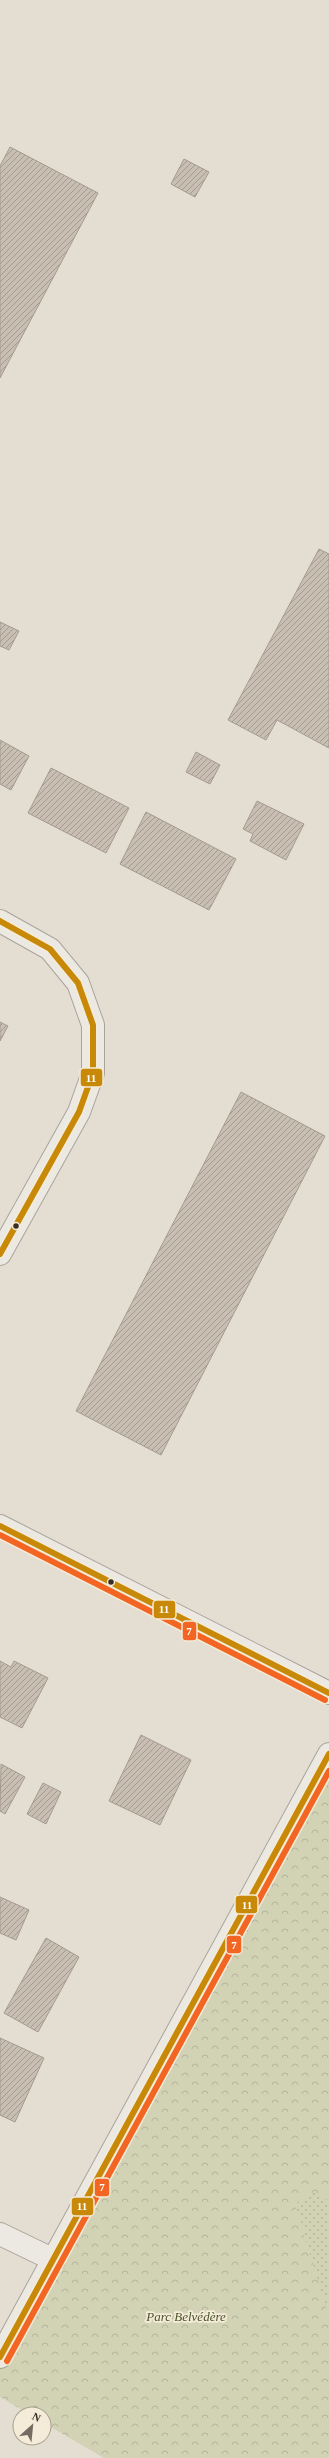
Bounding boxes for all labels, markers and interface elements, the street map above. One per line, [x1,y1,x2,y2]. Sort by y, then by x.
line badge: 11 [80,1068,103,1087]
text: 11 [86,1072,96,1084]
unlabelled marker [11,1221,21,1231]
unlabelled marker [106,1577,116,1587]
line badge: 11 [153,1600,176,1619]
text: 11 [159,1603,169,1615]
line badge: 7 [182,1621,197,1641]
text: 7 [186,1625,192,1637]
line badge: 11 [235,1895,258,1914]
text: 11 [242,1899,252,1911]
line badge: 7 [226,1935,242,1954]
text: 7 [231,1939,237,1951]
line badge: 7 [94,2178,110,2197]
text: 7 [99,2181,105,2193]
line badge: 11 [71,2197,94,2216]
text: 11 [77,2200,87,2212]
park label: Parc Belvédère [145,2309,226,2324]
north arrow [12,2406,52,2446]
text: N [30,2410,43,2424]

